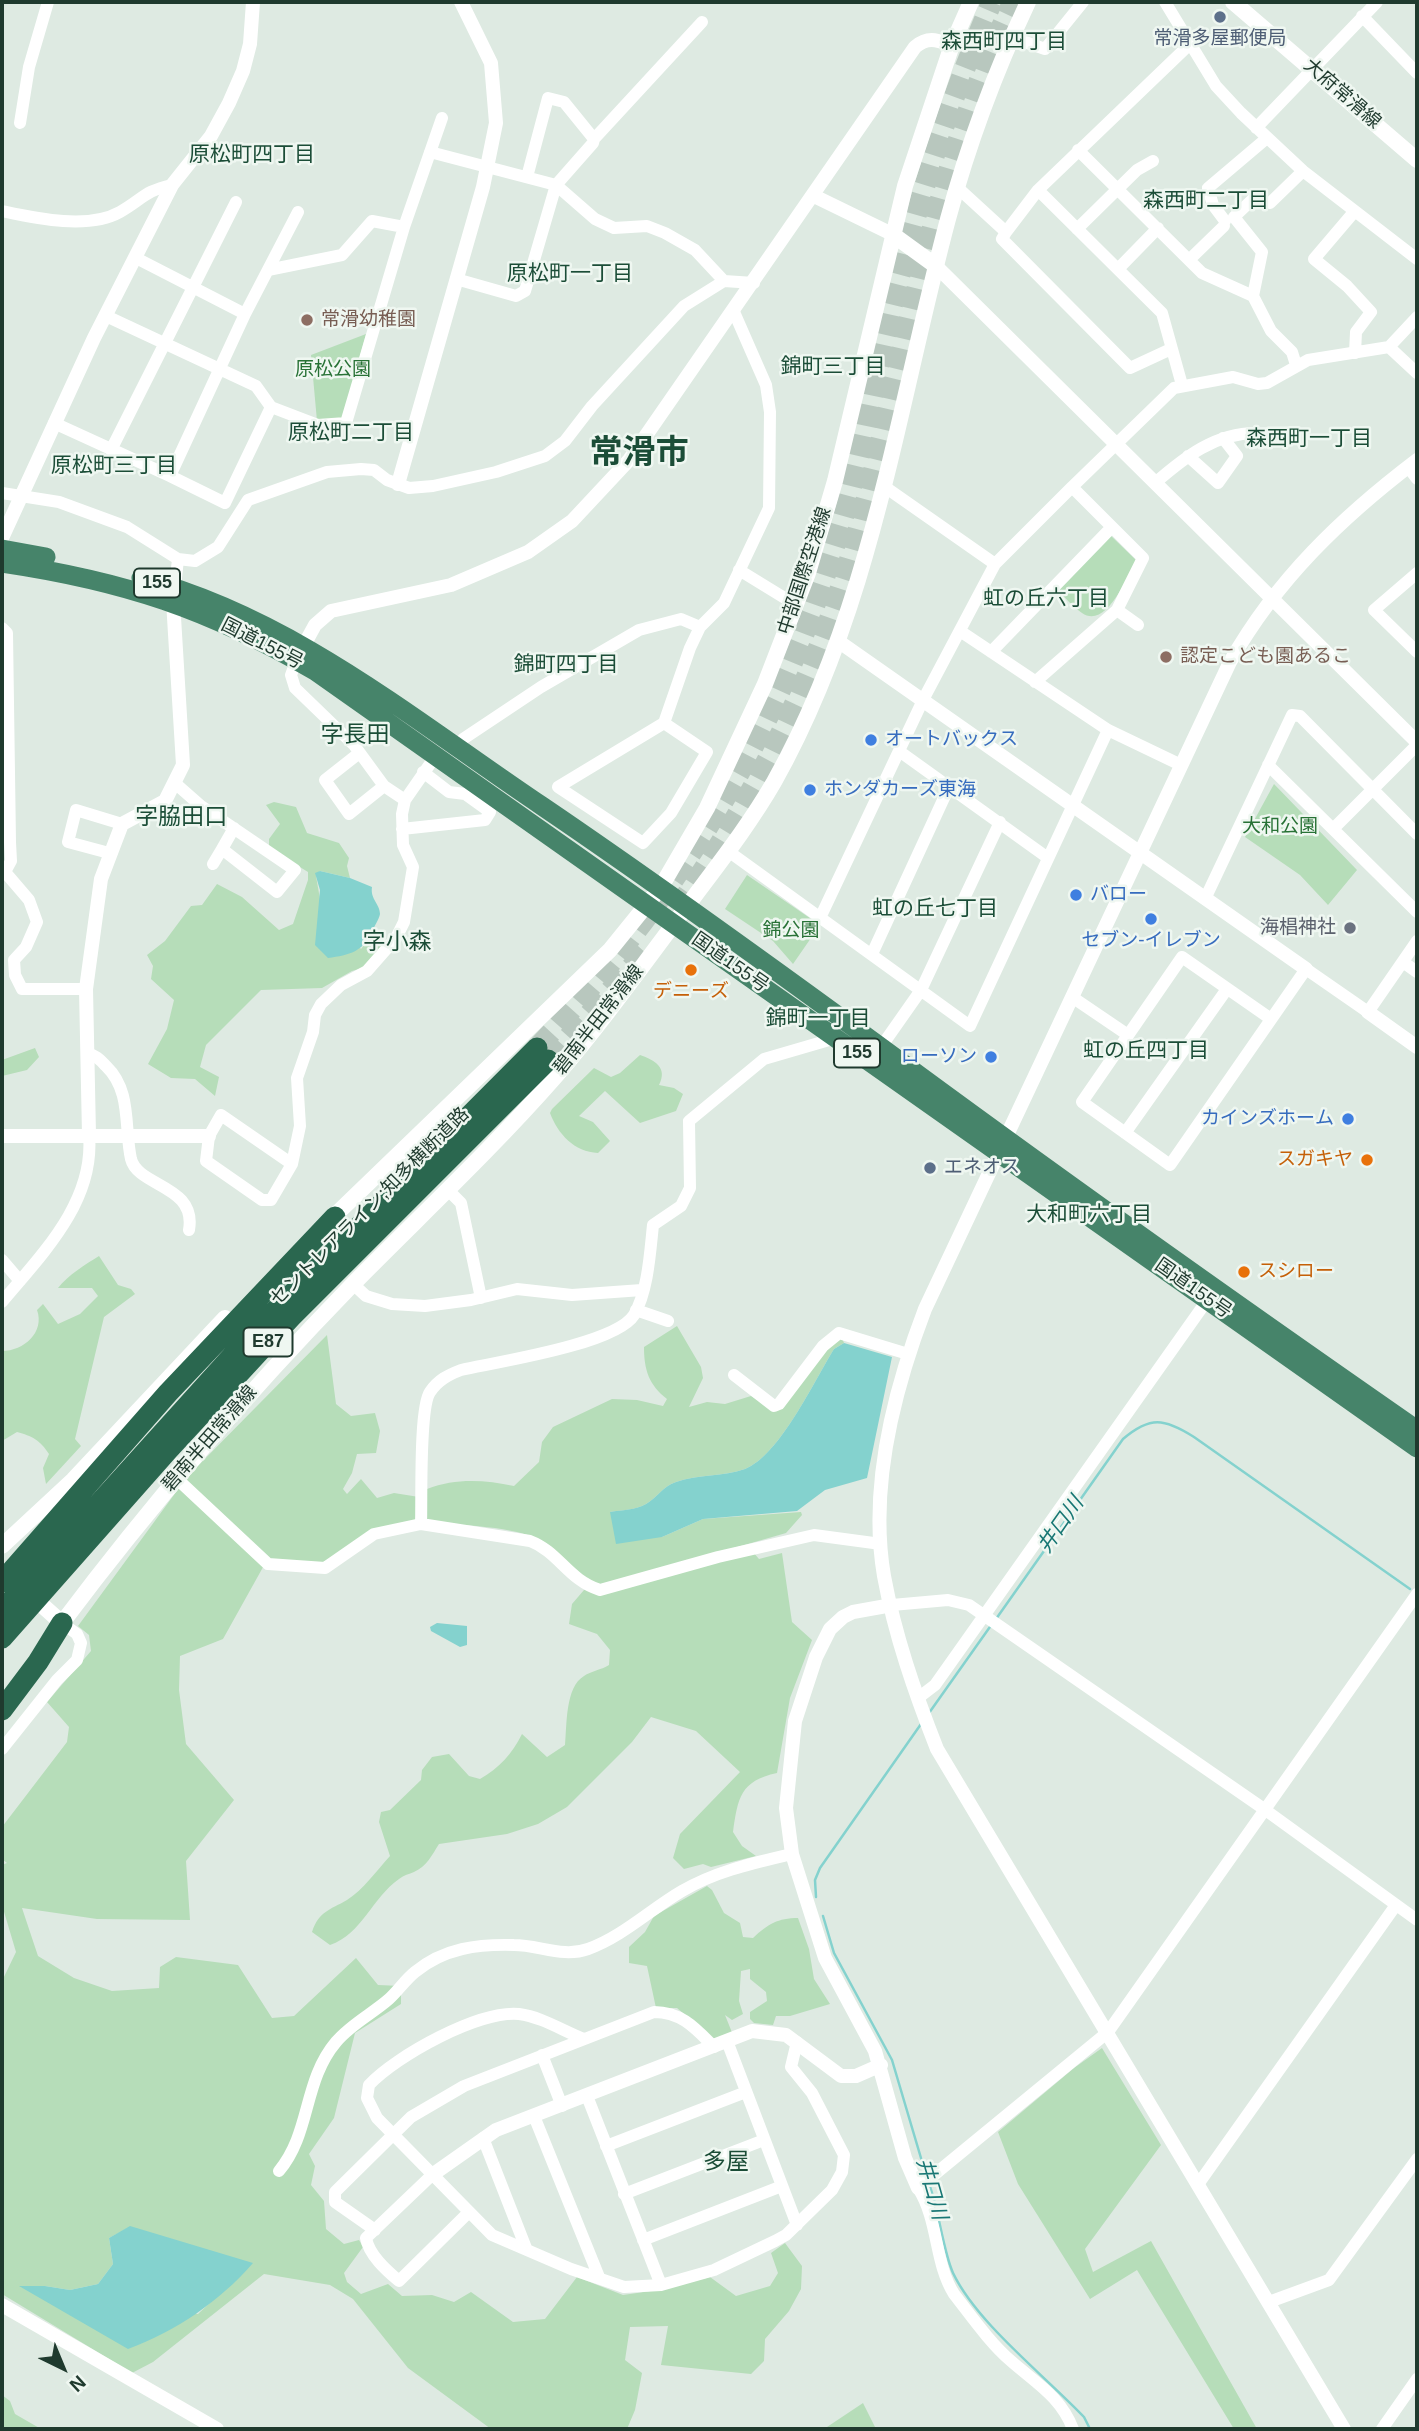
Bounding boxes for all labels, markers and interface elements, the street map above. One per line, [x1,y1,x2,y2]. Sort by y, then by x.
marker: 常滑多屋郵便局 [1212,9,1228,25]
place label: 常滑多屋郵便局 [1154,28,1286,50]
district label: 森西町四丁目 [941,29,1067,55]
street label: 大府常滑線 [1299,54,1385,134]
district label: 原松町四丁目 [189,142,315,168]
district label: 森西町二丁目 [1143,188,1269,214]
district label: 原松町一丁目 [507,261,633,287]
place label: 常滑幼稚園 [321,309,416,331]
marker: 常滑幼稚園 [299,312,315,328]
district label: 錦町三丁目 [781,354,885,380]
park label: 原松公園 [295,359,371,381]
district label: 原松町二丁目 [288,420,414,446]
district label: 森西町一丁目 [1246,426,1372,452]
district label: 常滑市 [590,434,688,474]
district label: 原松町三丁目 [51,453,177,479]
street label: 中部国際空港線 [774,504,836,638]
road number: 155 [134,568,180,598]
district label: 虹の丘六丁目 [983,586,1109,612]
street label: 国道155号 [217,614,307,674]
place label: 認定こども園あるこ [1180,646,1351,668]
marker: 認定こども園あるこ [1158,649,1174,665]
district label: 錦町四丁目 [514,652,618,678]
district label: 字長田 [321,722,389,750]
place label: オートバックス [885,729,1018,751]
marker: オートバックス [863,732,879,748]
place label: ホンダカーズ東海 [824,779,976,801]
marker: ホンダカーズ東海 [802,782,818,798]
district label: 字脇田口 [135,804,227,832]
park label: 大和公園 [1242,816,1318,838]
place label: バロー [1090,884,1147,906]
marker: バロー [1068,887,1084,903]
district label: 虹の丘七丁目 [872,896,998,922]
marker: セブン-イレブン [1143,911,1159,927]
place label: 海椙神社 [1260,917,1336,939]
park label: 錦公園 [763,920,819,942]
marker: 海椙神社 [1342,920,1358,936]
street label: 国道155号 [687,928,773,998]
district label: 字小森 [363,929,431,957]
place label: セブン-イレブン [1081,930,1221,952]
street label: 碧南半田常滑線 [549,961,649,1079]
marker: デニーズ [683,962,699,978]
place label: デニーズ [653,981,729,1003]
district label: 錦町一丁目 [766,1006,870,1032]
road number: 155 [834,1038,880,1068]
district label: 虹の丘四丁目 [1083,1038,1209,1064]
place label: ローソン [901,1046,977,1068]
marker: ローソン [983,1049,999,1065]
street label: セントレアライン;知多横断道路 [266,1103,474,1311]
place label: カインズホーム [1201,1108,1334,1130]
marker: カインズホーム [1340,1111,1356,1127]
place label: スガキヤ [1277,1149,1353,1171]
marker: スガキヤ [1359,1152,1375,1168]
place label: エネオス [944,1157,1020,1179]
marker: エネオス [922,1160,938,1176]
district label: 大和町六丁目 [1026,1202,1152,1228]
street label: 国道155号 [1150,1254,1236,1324]
place label: スシロー [1258,1261,1334,1283]
marker: スシロー [1236,1264,1252,1280]
road number: E87 [244,1328,292,1357]
street label: 碧南半田常滑線 [158,1381,262,1497]
water label: 井口川 [1033,1492,1089,1558]
district label: 多屋 [703,2149,749,2177]
water label: 井口川 [910,2155,952,2223]
north arrow [28,2333,98,2403]
text: N [65,2371,90,2396]

